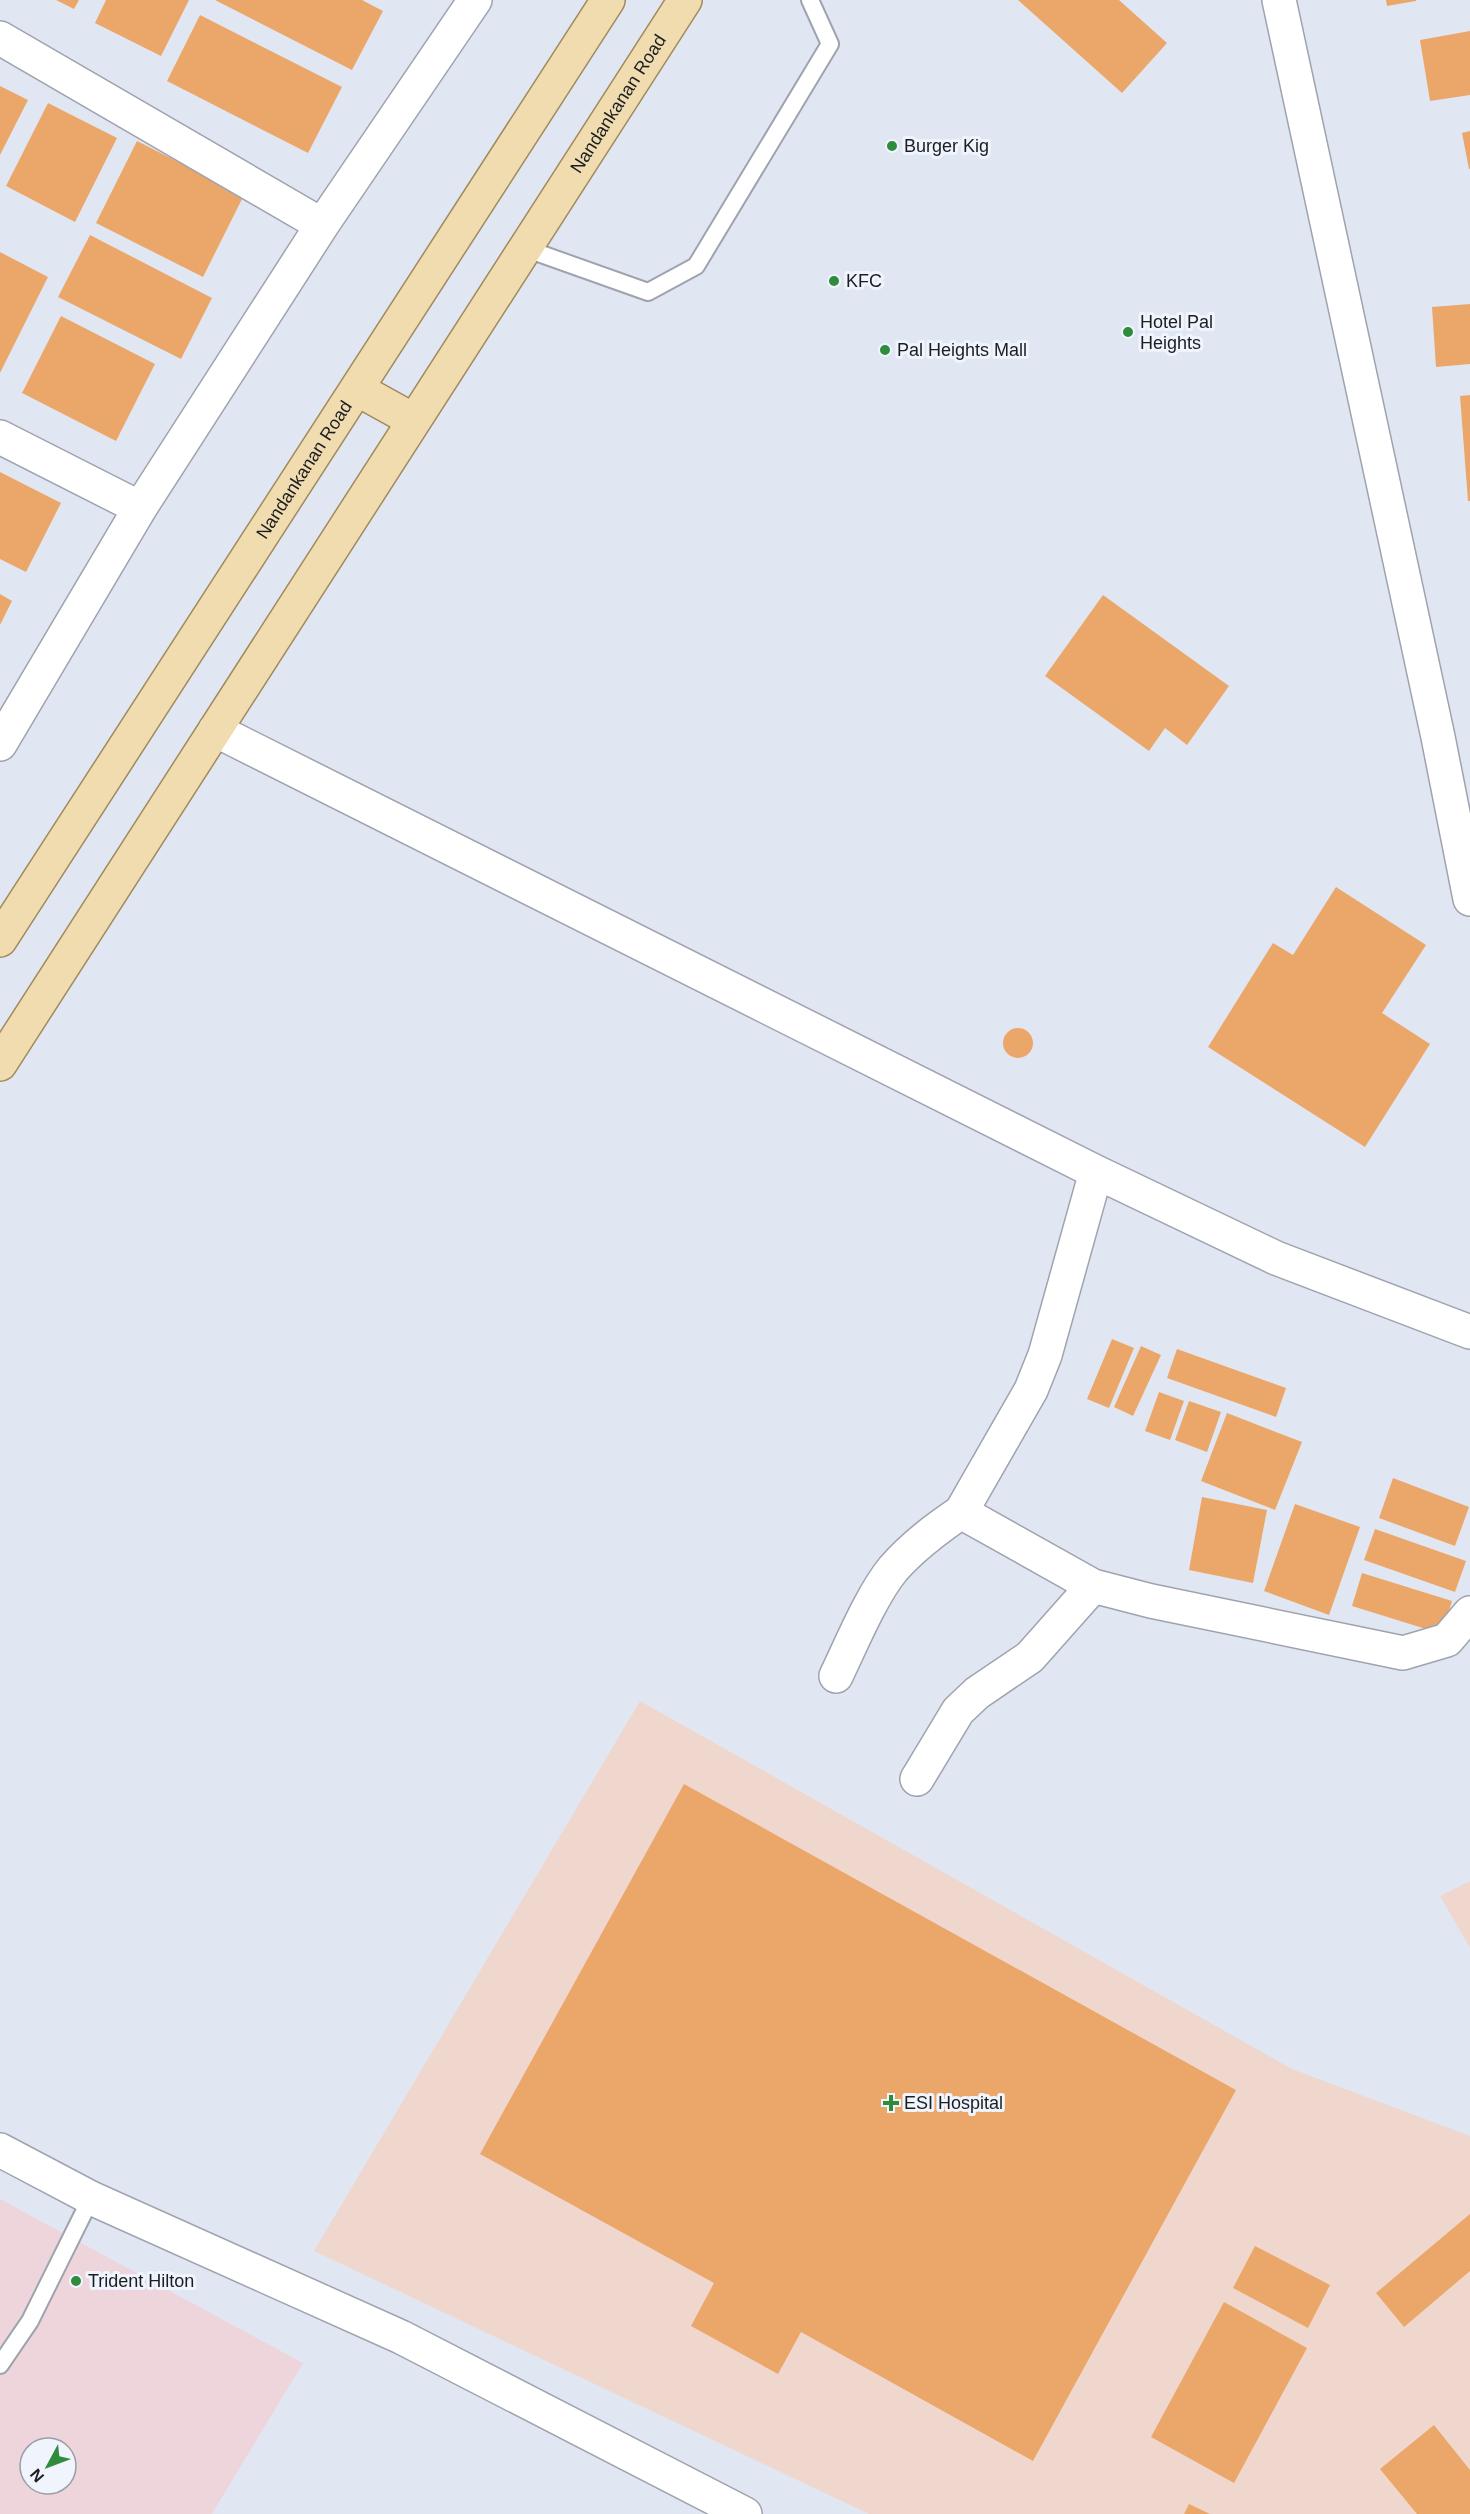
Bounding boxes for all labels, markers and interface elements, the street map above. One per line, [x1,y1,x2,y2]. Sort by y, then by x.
street label: Nandankanan Road [566,31,670,177]
place label: Burger Kig [904,136,989,156]
marker: Burger Kig [885,139,899,153]
place label: KFC [846,271,882,291]
marker: KFC [827,274,841,288]
place label: Hotel Pal Heights [1140,312,1213,353]
marker: Hotel Pal Heights [1121,325,1135,339]
place label: Pal Heights Mall [897,340,1027,360]
marker: Pal Heights Mall [878,343,892,357]
street label: Nandankanan Road [252,397,356,542]
place label: ESI Hospital [904,2093,1003,2113]
marker: ESI Hospital [882,2094,900,2112]
place label: Trident Hilton [88,2271,194,2291]
marker: Trident Hilton [69,2274,83,2288]
north arrow [18,2436,78,2496]
text: N [27,2466,47,2485]

